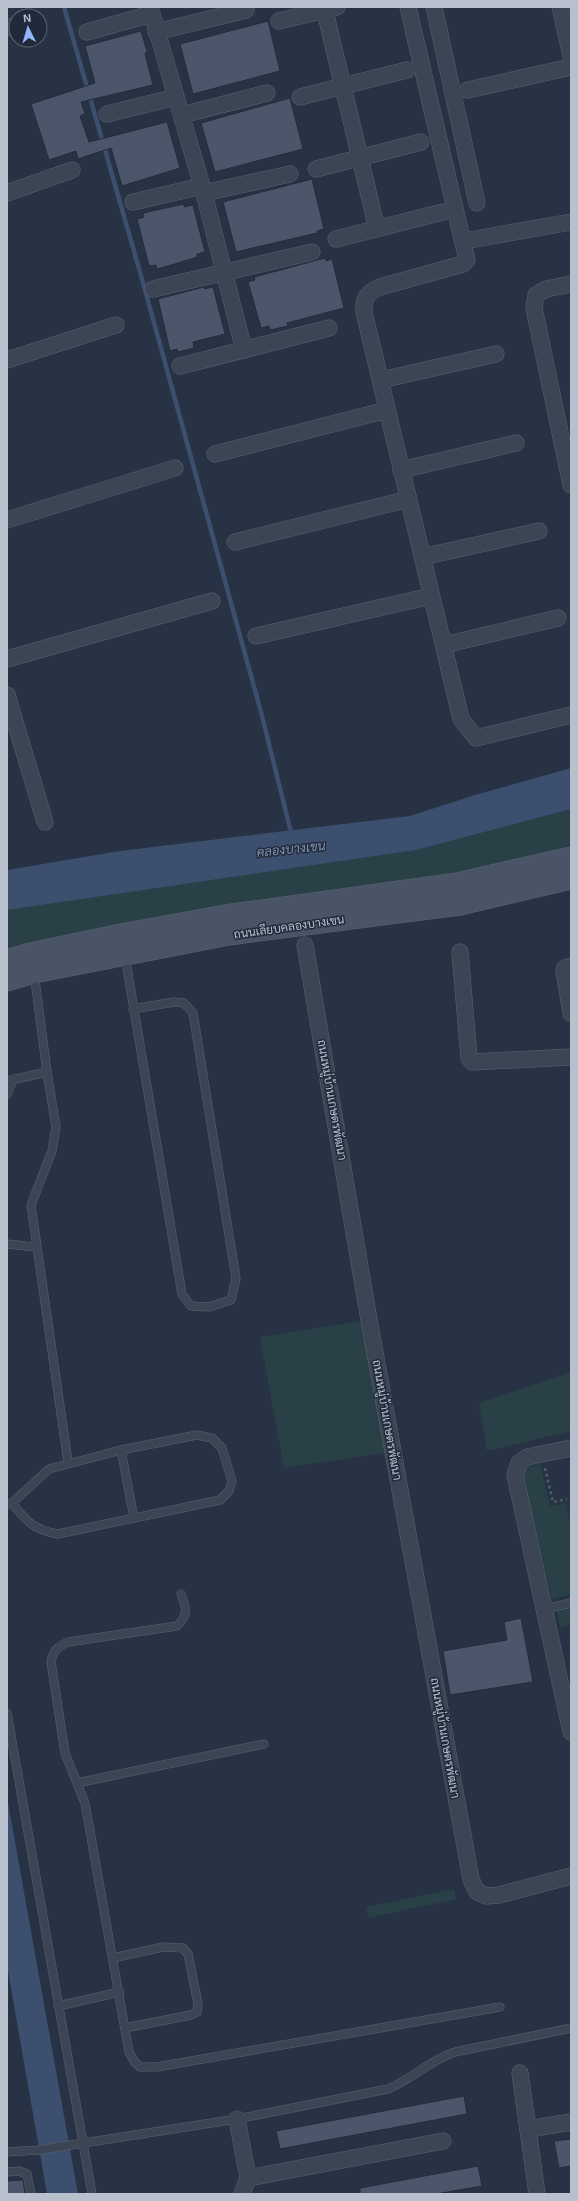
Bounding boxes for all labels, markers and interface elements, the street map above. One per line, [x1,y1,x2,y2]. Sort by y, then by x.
north arrow [8,8,48,48]
text: N [23,12,32,24]
water label: คลองบางเขน [256,838,327,860]
street label: ถนนเลียบคลองบางเขน [233,911,346,942]
street label: ถนนหมู่บ้านเกษตรพัฒนา [313,1039,350,1162]
street label: ถนนหมู่บ้านเกษตรพัฒนา [368,1359,405,1482]
street label: ถนนหมู่บ้านเกษตรพัฒนา [426,1677,463,1800]

